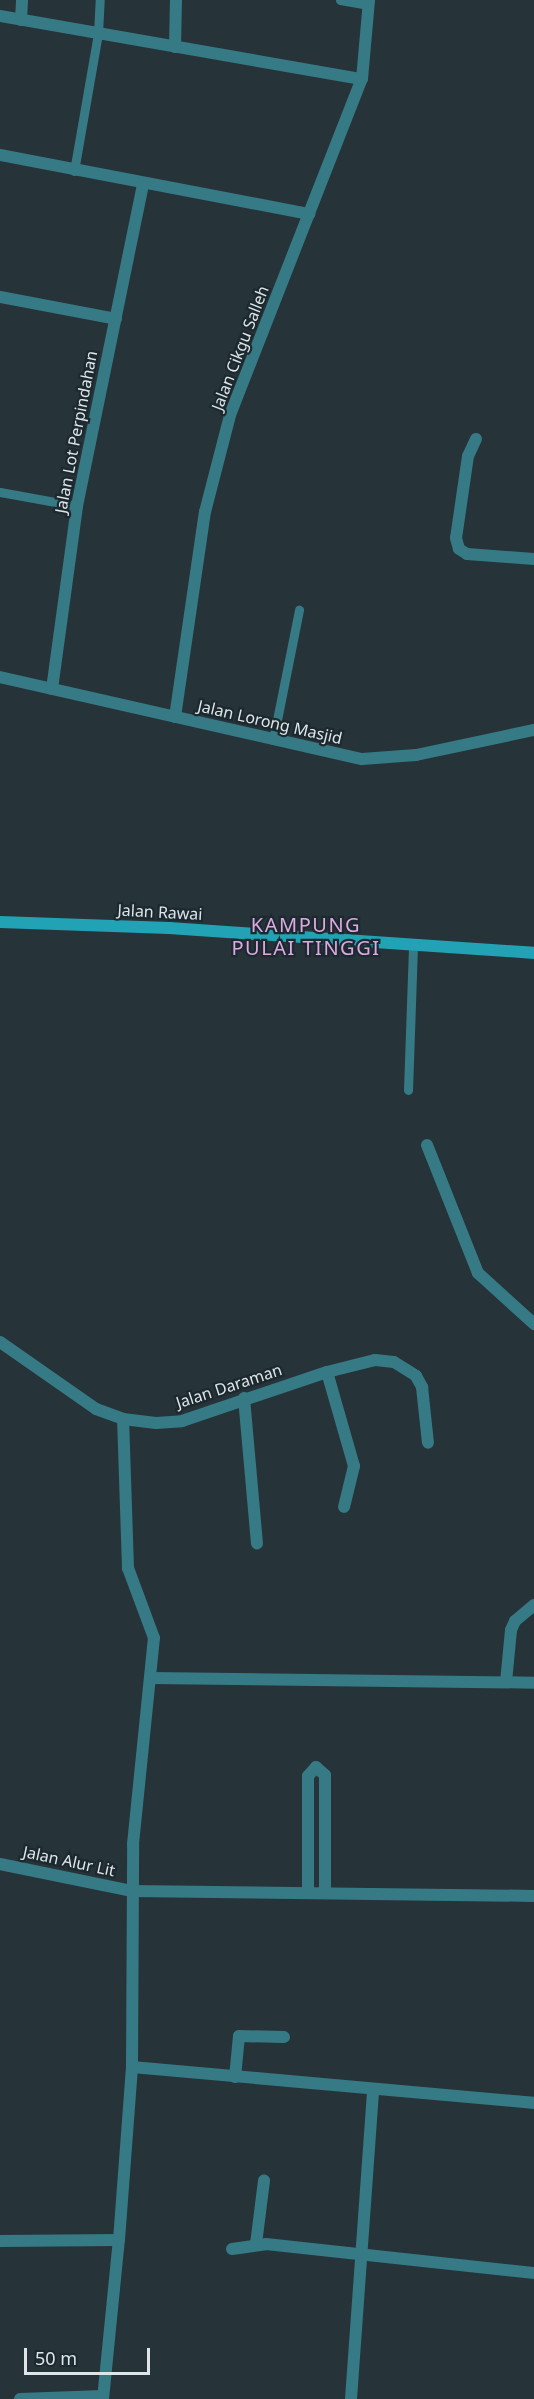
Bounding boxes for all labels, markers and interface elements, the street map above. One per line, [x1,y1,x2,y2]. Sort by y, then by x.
street label: Jalan Cikgu Salleh [207,283,273,413]
street label: Jalan Lot Perpindahan [51,349,101,515]
street label: Jalan Lorong Masjid [196,696,344,748]
street label: Jalan Rawai [117,900,203,924]
district label: KAMPUNG PULAI TINGGI [232,912,380,959]
street label: Jalan Daraman [174,1360,284,1412]
street label: Jalan Alur Lit [21,1842,117,1880]
scale bar [27,2336,153,2374]
text: 50 m [35,2346,77,2370]

